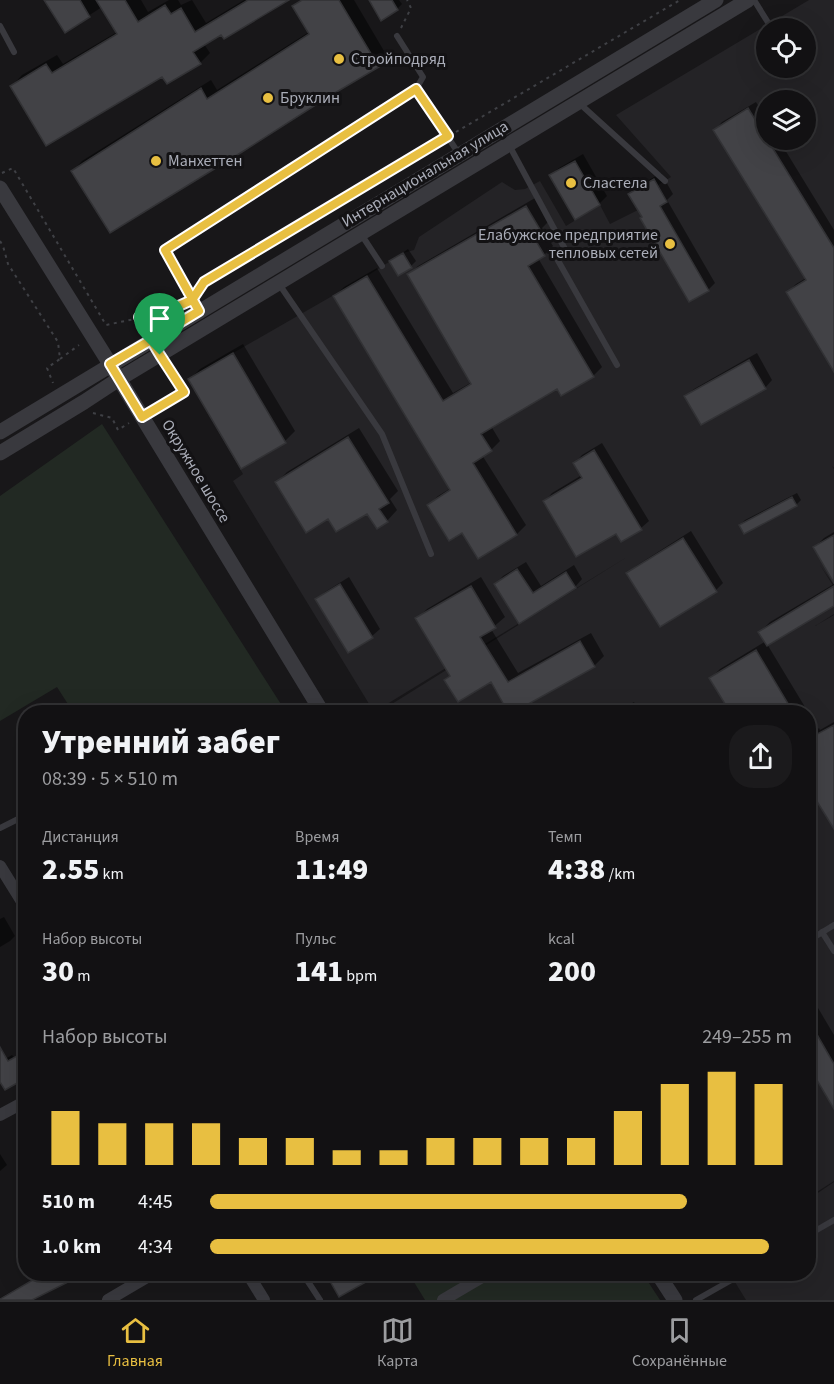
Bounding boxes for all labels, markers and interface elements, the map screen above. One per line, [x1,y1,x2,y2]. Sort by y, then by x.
map controls [756,18,816,150]
button: locate [756,18,816,78]
place label: Стройподряд [351,48,446,70]
marker: Стройподряд [332,52,346,66]
place label: Бруклин [280,87,340,109]
button: layers [756,90,816,150]
marker: Бруклин [261,91,275,105]
street label: Интернациональная улица [337,115,513,233]
place label: Манхеттен [168,150,242,172]
marker: Манхеттен [149,154,163,168]
place label: Сластела [583,172,647,194]
marker: Сластела [564,176,578,190]
place label: Елабужское предприятие тепловых сетей [478,224,658,264]
marker: Елабужское предприятие тепловых сетей [663,237,677,251]
pin [134,293,185,355]
icon: arrive [143,302,176,335]
street label: Окружное шоссе [156,415,236,527]
text: Утренний забег [42,719,280,766]
button: share [729,725,792,788]
text: 08:39 · 5 × 510 m [42,765,178,793]
text: Дистанция [42,826,119,848]
text: Время [295,826,340,848]
text: Темп [548,826,582,848]
text: 2.55 [42,848,99,891]
text: 11:49 [295,848,368,891]
text: 4:38 [548,848,605,891]
text: km [99,863,124,885]
text: /km [605,863,635,885]
text: Набор высоты [42,928,142,950]
text: Пульс [295,928,336,950]
text: kcal [548,928,575,950]
text: 30 [42,950,74,993]
text: 141 [295,950,343,993]
text: 200 [548,950,596,993]
text: m [74,965,91,987]
text: bpm [343,965,377,987]
text: Набор высоты [42,1023,167,1051]
text: 249–255 m [702,1023,792,1051]
text: 510 m [42,1188,95,1216]
text: 4:45 [138,1188,173,1216]
text: 1.0 km [42,1233,101,1261]
text: 4:34 [138,1233,173,1261]
tab: Главная [107,1314,163,1372]
tab: Карта [377,1314,418,1372]
tab: Сохранённые [632,1314,727,1372]

